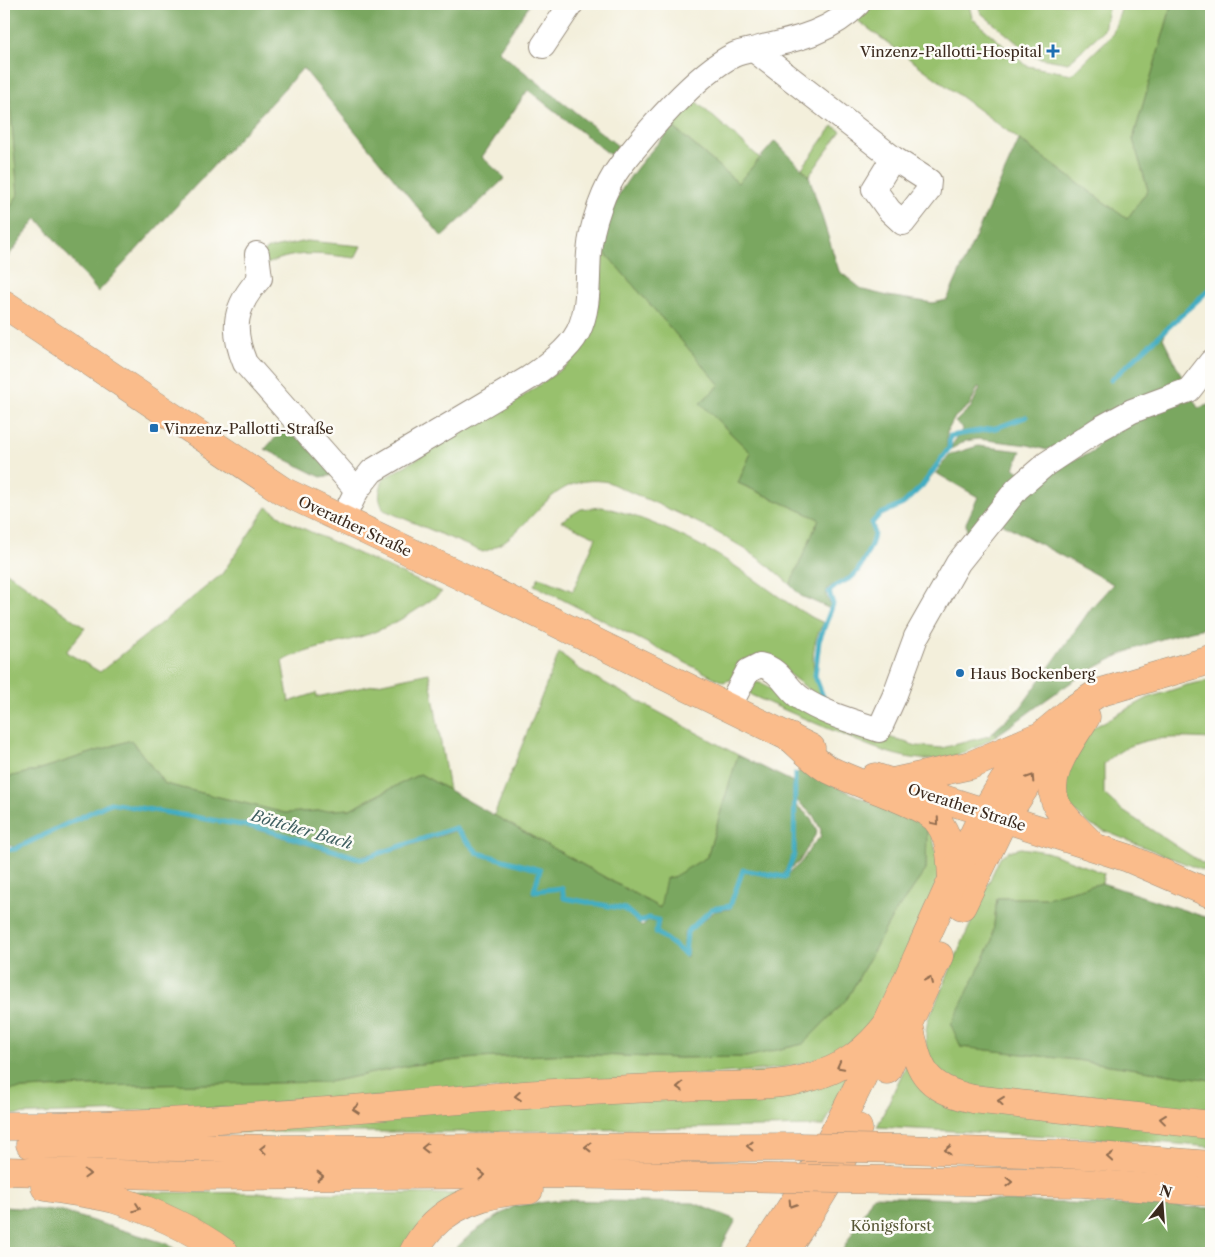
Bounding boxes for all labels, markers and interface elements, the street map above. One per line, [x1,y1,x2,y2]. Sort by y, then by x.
place label: Vinzenz-Pallotti-Hospital [859,42,1043,61]
marker: Vinzenz-Pallotti-Hospital [1046,44,1060,58]
place label: Vinzenz-Pallotti-Straße [163,419,334,438]
marker: Vinzenz-Pallotti-Straße [148,422,160,434]
street label: Overather Straße [295,491,415,561]
place label: Haus Bockenberg [970,664,1096,683]
marker: Haus Bockenberg [954,667,966,679]
one-way arrow [1024,774,1034,783]
street label: Overather Straße [906,779,1028,835]
water label: Böttcher Bach [247,804,355,853]
one-way arrow [931,817,940,826]
one-way arrow [922,976,933,985]
one-way arrow [836,1060,845,1070]
one-way arrow [676,1082,684,1092]
one-way arrow [514,1090,522,1101]
one-way arrow [997,1096,1005,1107]
one-way arrow [352,1104,360,1115]
one-way arrow [1159,1114,1167,1125]
one-way arrow [746,1141,754,1152]
one-way arrow [583,1142,591,1152]
one-way arrow [421,1143,428,1153]
one-way arrow [258,1144,266,1154]
one-way arrow [944,1145,952,1155]
one-way arrow [1106,1152,1114,1163]
one-way arrow [84,1168,92,1179]
one-way arrow [479,1170,487,1181]
one-way arrow [316,1171,324,1181]
one-way arrow [1006,1177,1013,1187]
north arrow [1138,1180,1188,1230]
text: N [1157,1181,1174,1202]
one-way arrow [788,1199,798,1208]
one-way arrow [132,1202,141,1212]
park label: Königsforst [850,1216,932,1235]

